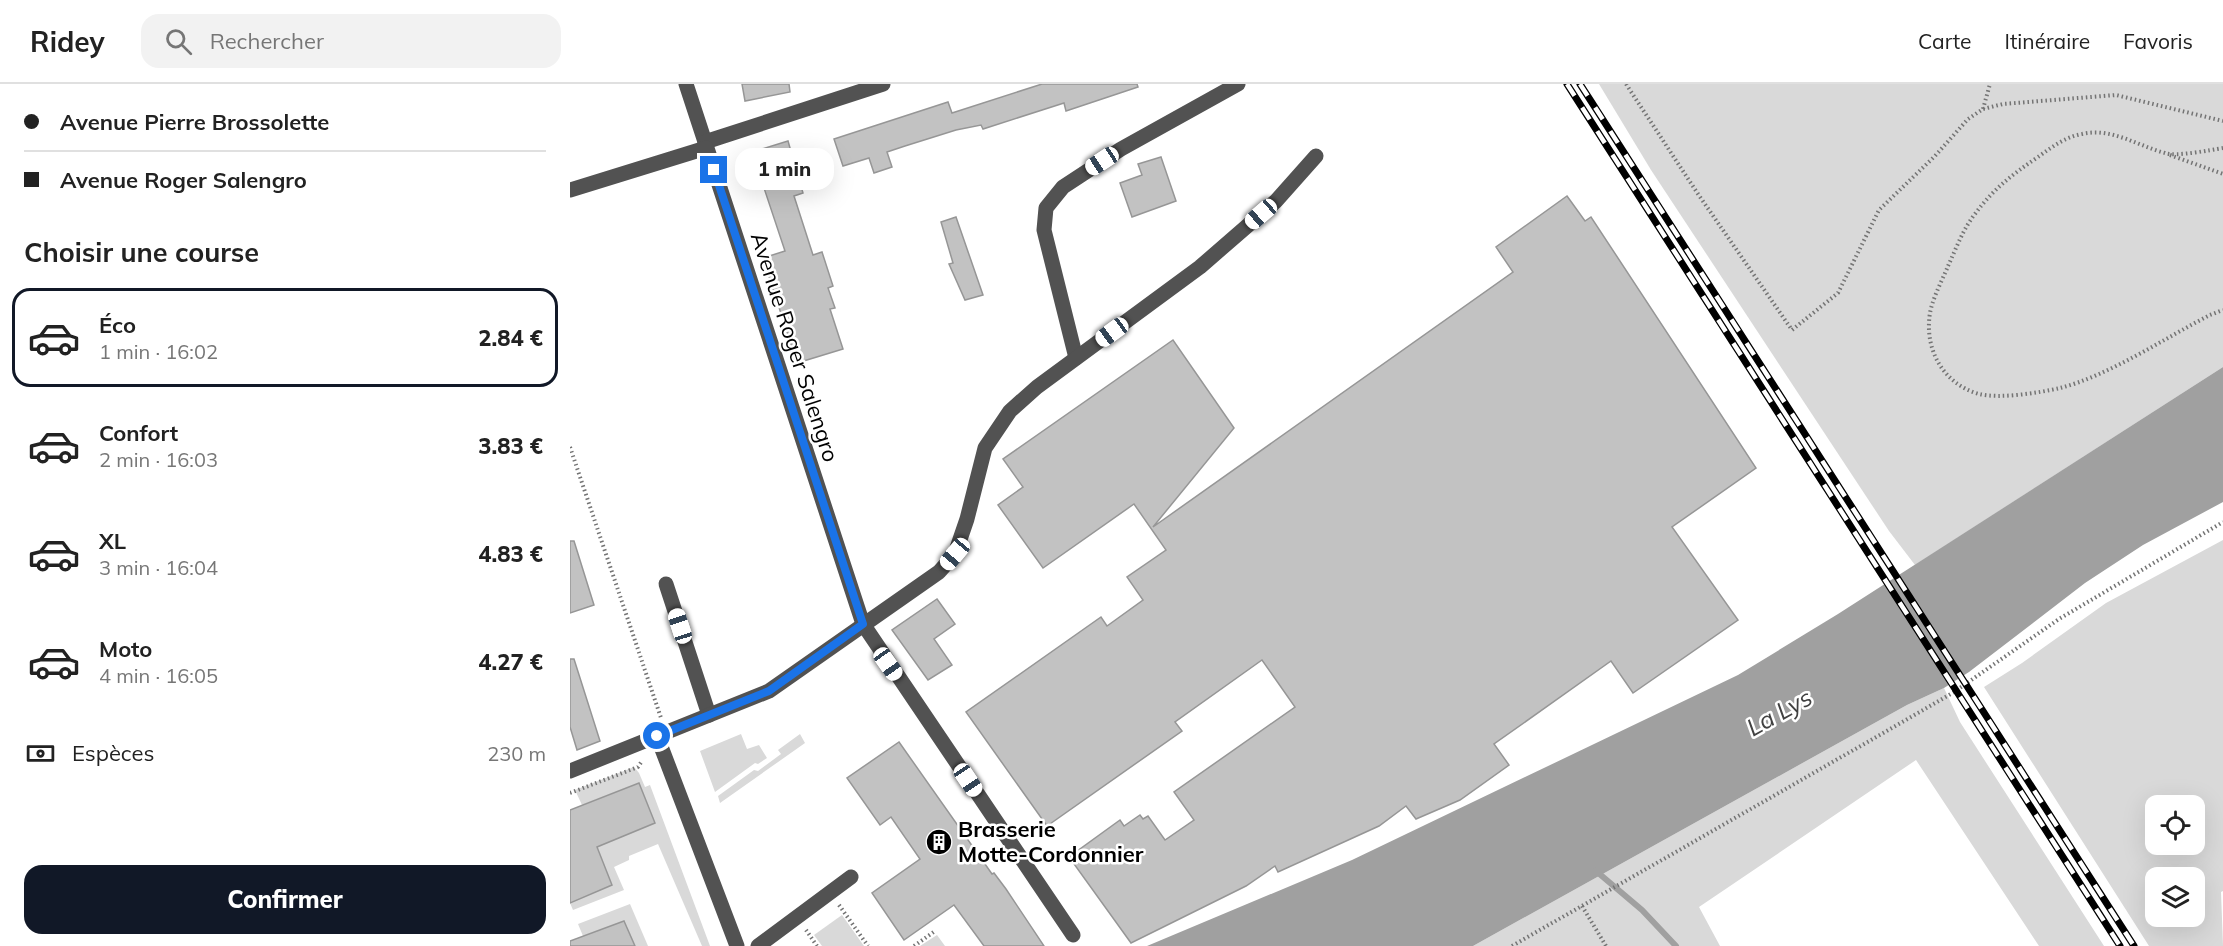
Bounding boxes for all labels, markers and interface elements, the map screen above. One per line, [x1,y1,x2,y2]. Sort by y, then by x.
search box [141,14,561,68]
text: Ridey [30,24,105,59]
icon: search [162,25,195,58]
text: Rechercher [210,27,324,55]
text: Carte [1918,28,1972,54]
text: Itinéraire [2005,28,2090,54]
text: Favoris [2123,28,2193,54]
text: Avenue Pierre Brossolette [60,108,329,136]
car [1082,144,1122,178]
callout: 1 min [735,149,834,191]
route end [700,156,727,183]
text: 1 min [758,156,811,181]
text: Avenue Roger Salengro [60,166,307,194]
car [1242,195,1280,233]
street label: Avenue Roger Salengro [745,229,845,465]
text: Choisir une course [24,235,259,269]
icon: car [27,311,81,365]
text: Éco [99,311,136,339]
car [1092,314,1132,350]
text: 2.84 € [478,324,543,352]
text: 1 min · 16:02 [99,339,218,364]
icon: car [27,419,81,473]
text: Confort [99,419,178,447]
text: 3.83 € [478,432,543,460]
text: 2 min · 16:03 [99,447,218,472]
icon: car [27,527,81,581]
text: XL [99,527,126,555]
car [937,534,973,574]
text: 4.83 € [478,540,543,568]
text: 3 min · 16:04 [99,555,218,580]
car [666,606,694,646]
icon: car [27,635,81,689]
text: Moto [99,635,152,663]
car [870,644,906,684]
text: 4.27 € [478,648,543,676]
text: 4 min · 16:05 [99,663,218,688]
water label: La Lys [1741,682,1817,742]
route start [643,722,670,749]
icon: cash [24,737,57,770]
text: Espèces [72,739,154,767]
text: 230 m [487,741,546,766]
car [950,760,986,800]
map controls [2145,795,2205,927]
button: locate [2145,795,2205,855]
place label: Brasserie Motte-Cordonnier [958,815,1144,868]
building icon: Brasserie Motte-Cordonnier [924,827,954,857]
button: Confirmer [24,865,546,934]
button: layers [2145,867,2205,927]

